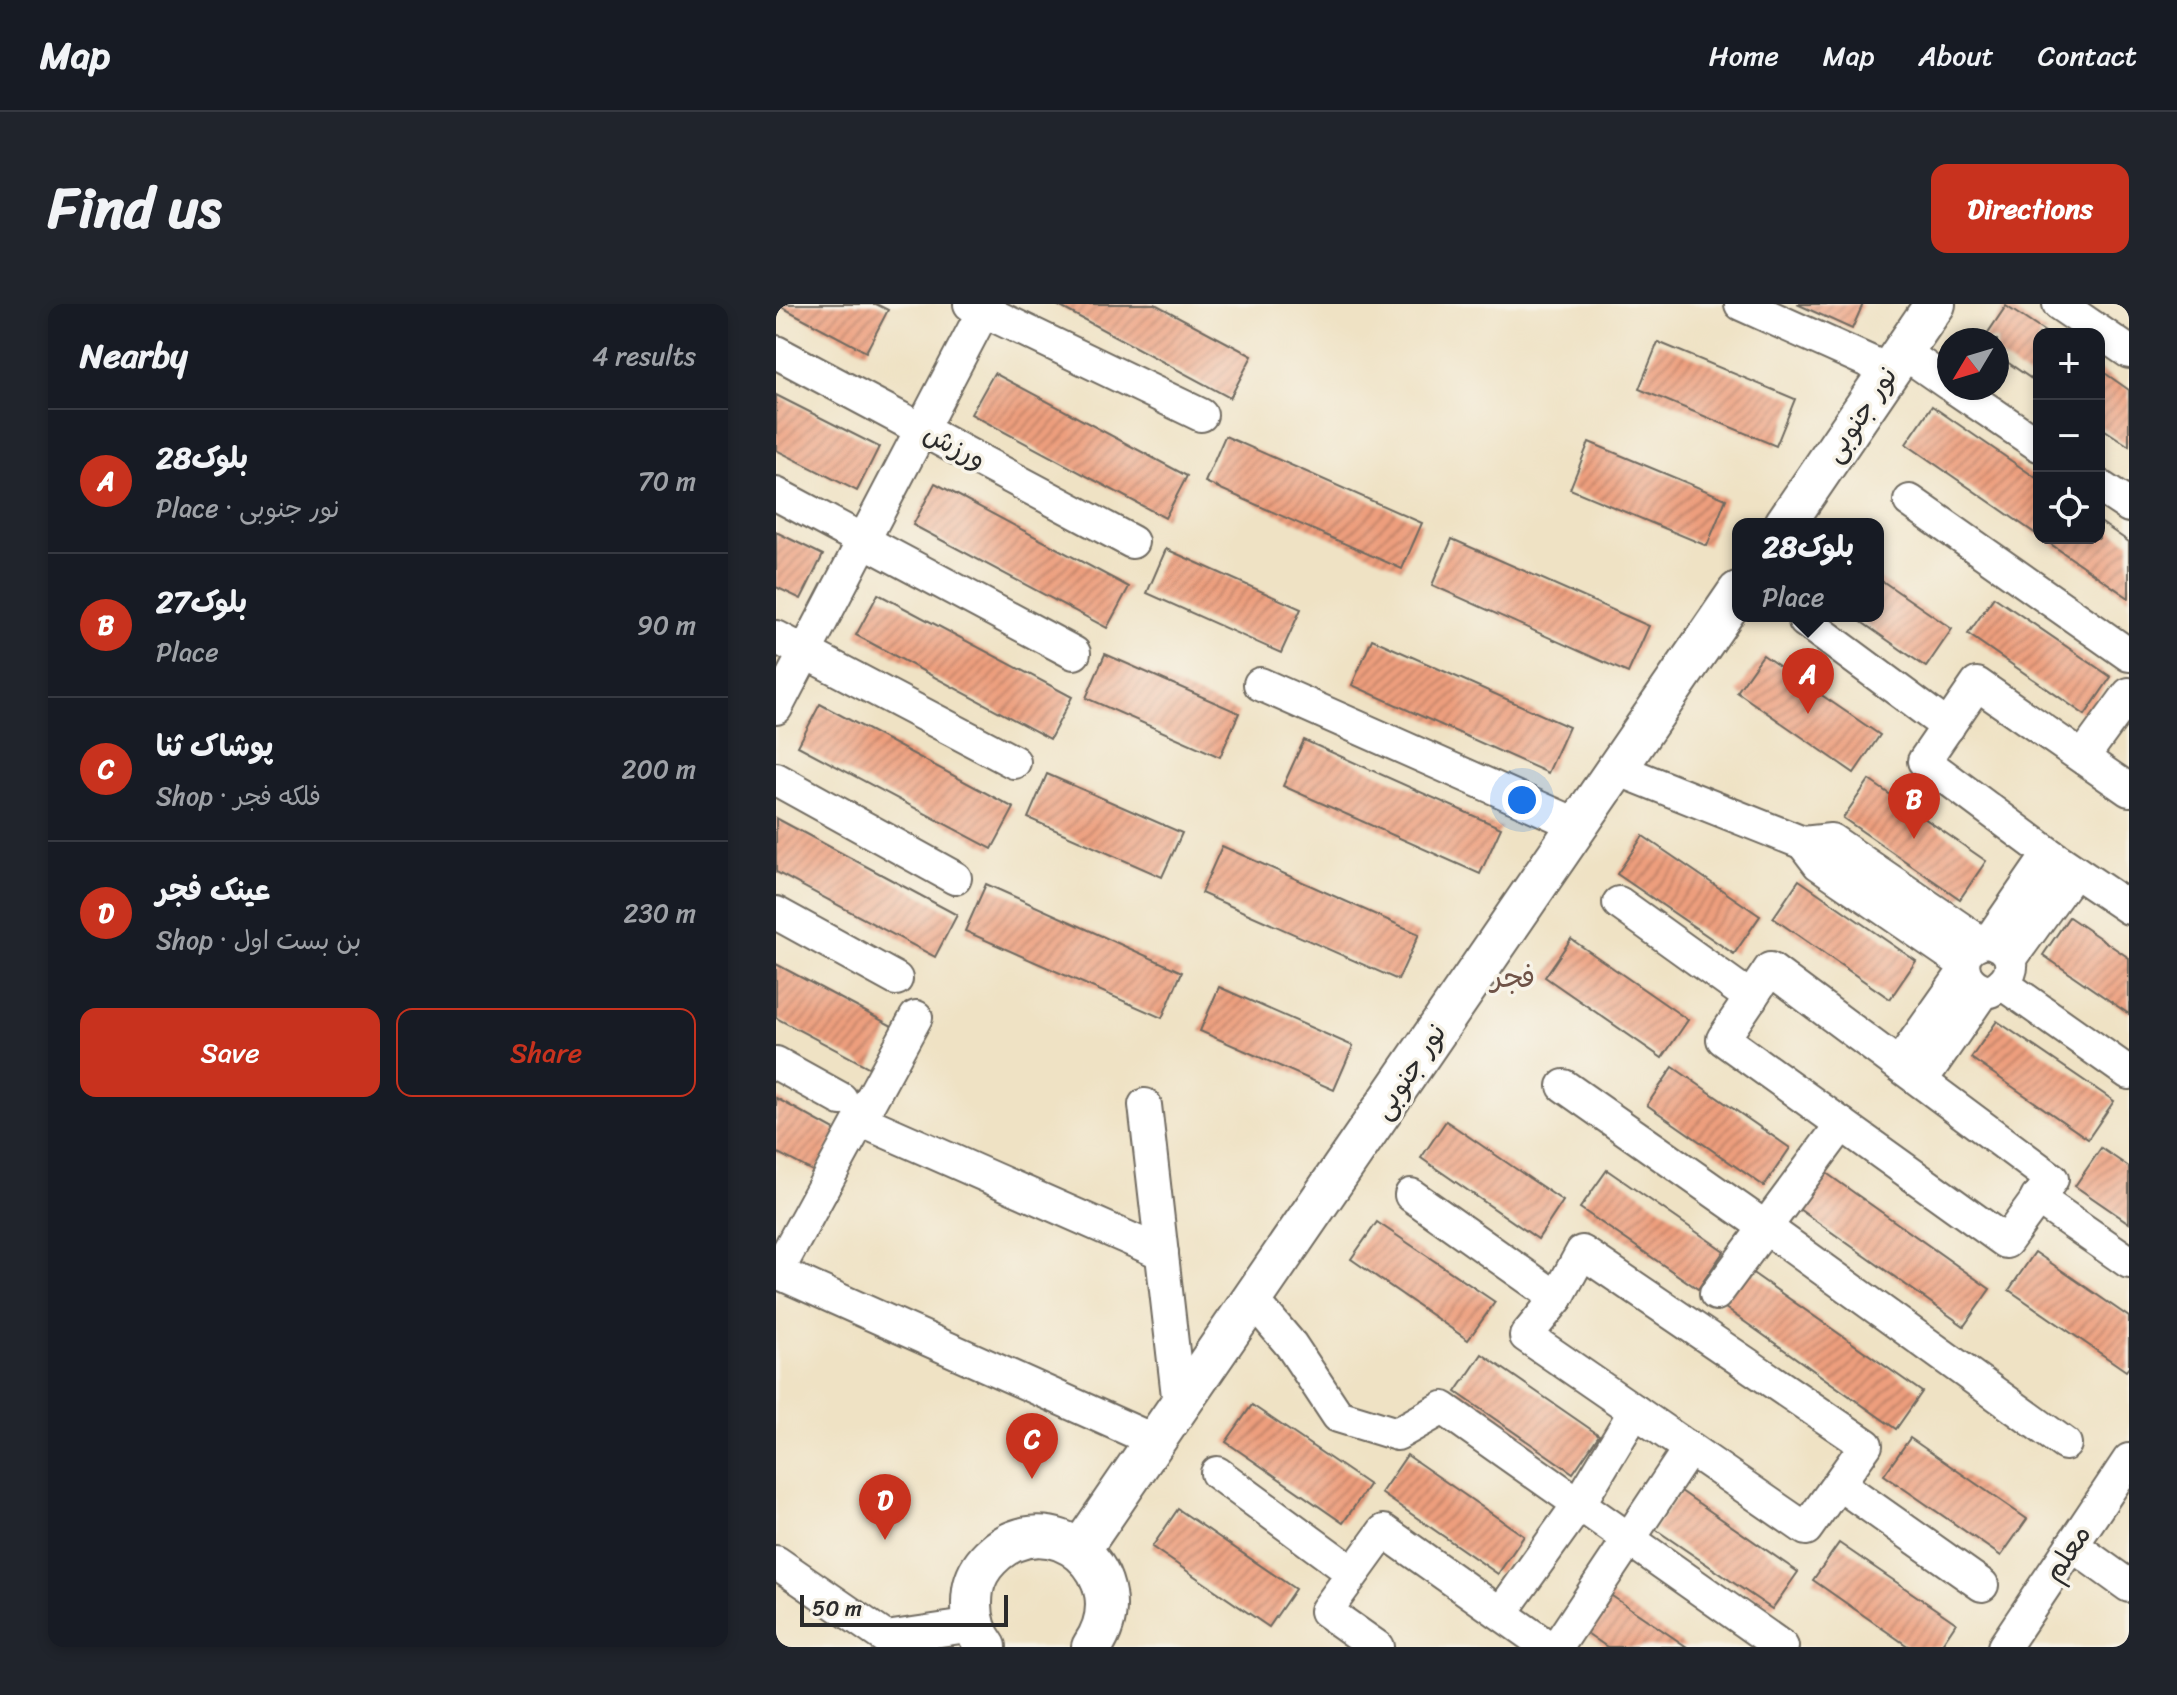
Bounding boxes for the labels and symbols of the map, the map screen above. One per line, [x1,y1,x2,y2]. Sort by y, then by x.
north arrow [1937,328,2009,400]
street label: نور جنوبی [1809,355,1911,473]
street label: ورزش [914,409,996,483]
pin: A [1782,648,1834,714]
pin: B [1888,773,1940,839]
your location [1502,780,1542,820]
district label: فجر [1488,950,1535,1004]
street label: نور جنوبی [1358,1012,1460,1130]
pin: C [1006,1413,1058,1479]
pin: D [859,1474,911,1540]
street label: معلم [2030,1514,2104,1592]
scale bar [800,1591,1008,1627]

